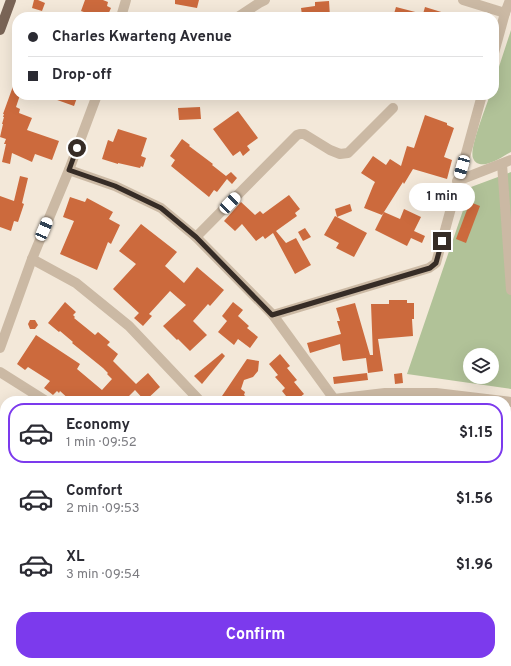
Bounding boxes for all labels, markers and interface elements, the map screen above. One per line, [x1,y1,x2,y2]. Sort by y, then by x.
text: Charles Kwarteng Avenue [52,28,232,47]
text: Drop-off [52,66,112,85]
route start [68,139,86,157]
car [453,154,471,180]
callout: 1 min [409,183,475,211]
text: 1 min [426,189,458,205]
car [217,190,243,216]
car [34,216,54,242]
route end [433,232,451,250]
map controls [463,348,499,384]
button: layers [463,348,499,384]
icon: car [18,415,54,451]
text: Economy [66,416,130,435]
text: $1.15 [459,424,493,443]
text: 1 min · 09:52 [66,435,137,451]
icon: car [18,481,54,517]
text: Comfort [66,482,123,501]
text: $1.56 [456,490,493,509]
text: 2 min · 09:53 [66,501,140,517]
icon: car [18,547,54,583]
text: XL [66,548,84,567]
text: $1.96 [456,556,493,575]
text: 3 min · 09:54 [66,567,140,583]
button: Confirm [16,612,495,658]

